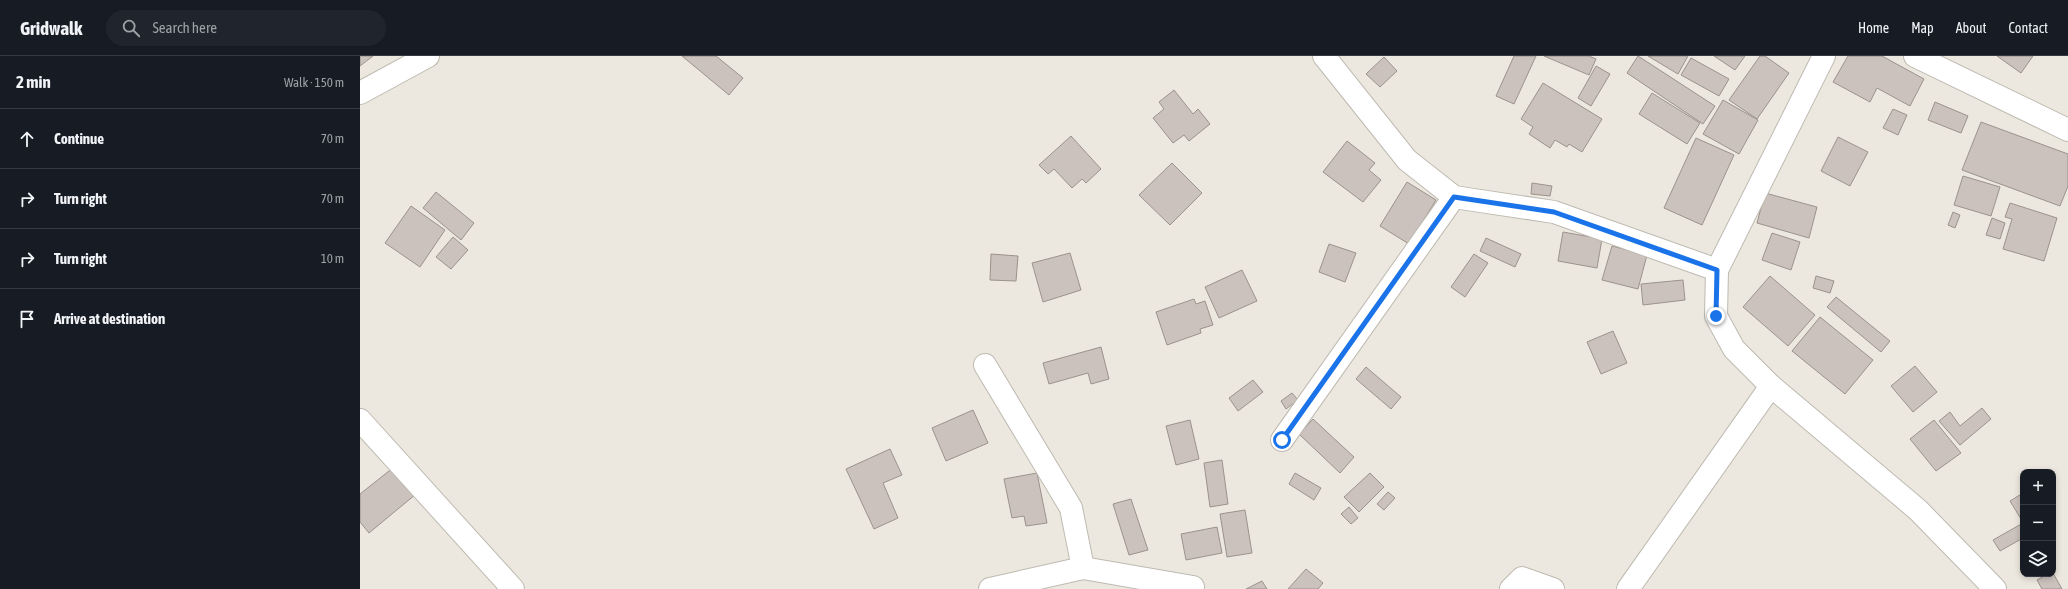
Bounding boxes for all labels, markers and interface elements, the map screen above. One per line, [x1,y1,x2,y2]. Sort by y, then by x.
search box [106,10,386,46]
text: Gridwalk [20,17,82,39]
icon: search [120,17,142,39]
text: Search here [152,19,217,36]
text: Home [1858,20,1889,36]
text: Map [1911,20,1934,36]
text: About [1956,20,1987,36]
text: Contact [2009,20,2048,36]
text: 2 min [16,72,51,92]
text: Walk · 150 m [284,75,344,90]
icon: ahead [16,128,38,150]
text: Continue [54,130,104,147]
text: 70 m [321,131,344,146]
icon: right [16,188,38,210]
text: Turn right [54,190,107,207]
text: 70 m [321,191,344,206]
icon: right [16,248,38,270]
text: Turn right [54,250,107,267]
text: 10 m [321,251,344,266]
route end [1707,307,1725,325]
icon: arrive [16,308,38,330]
text: Arrive at destination [54,310,165,327]
route start [1273,431,1291,449]
map controls [2020,469,2056,577]
button: + [2020,469,2056,505]
button: − [2020,505,2056,541]
button: layers [2020,541,2056,577]

